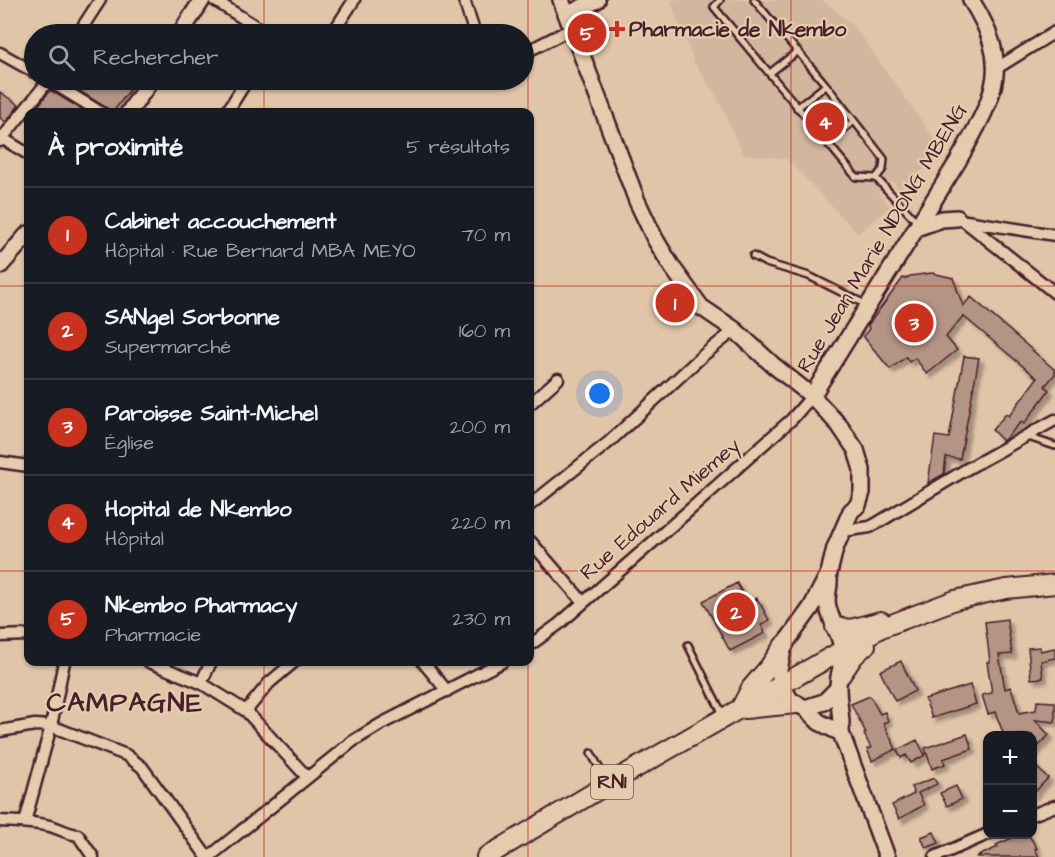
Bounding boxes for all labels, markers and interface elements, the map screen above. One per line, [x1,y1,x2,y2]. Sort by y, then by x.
pin: 5 [568,10,606,56]
place label: Pharmacie de Nkembo [629,15,846,44]
marker: Pharmacie de Nkembo [610,22,624,36]
search box [24,24,534,90]
icon: search [45,41,78,74]
text: Rechercher [93,42,218,73]
street label: Rue Jean Marie NDONG MBENG [790,98,974,378]
pin: 4 [806,100,844,144]
text: À proximité [48,129,183,165]
text: 5 résultats [406,133,510,161]
text: Cabinet accouchement [105,206,336,237]
text: 1 [66,221,69,249]
text: 70 m [462,221,510,249]
text: Hôpital · Rue Bernard MBA MEYO [105,237,416,265]
pin: 1 [656,280,694,326]
pin: 3 [894,300,934,346]
text: SANgel Sorbonne [105,302,280,333]
text: 2 [62,317,73,345]
text: 160 m [459,317,510,345]
text: Supermarché [105,333,231,361]
your location [585,379,614,408]
text: Paroisse Saint-Michel [105,398,318,429]
text: 3 [62,413,73,441]
text: 200 m [450,413,510,441]
text: Église [105,429,154,457]
street label: Rue Edouard Miemey [574,431,748,588]
text: Hopital de Nkembo [105,494,292,525]
text: 4 [61,509,74,537]
text: 220 m [451,509,510,537]
text: Hôpital [105,525,164,553]
text: Nkembo Pharmacy [105,590,297,621]
pin: 2 [716,590,756,634]
text: 5 [60,605,75,633]
text: 230 m [452,605,510,633]
text: Pharmacie [105,621,201,649]
district label: CAMPAGNE [47,684,203,722]
map controls [983,731,1037,839]
button: + [983,731,1037,785]
road number: RN1 [591,765,633,799]
button: − [983,785,1037,839]

